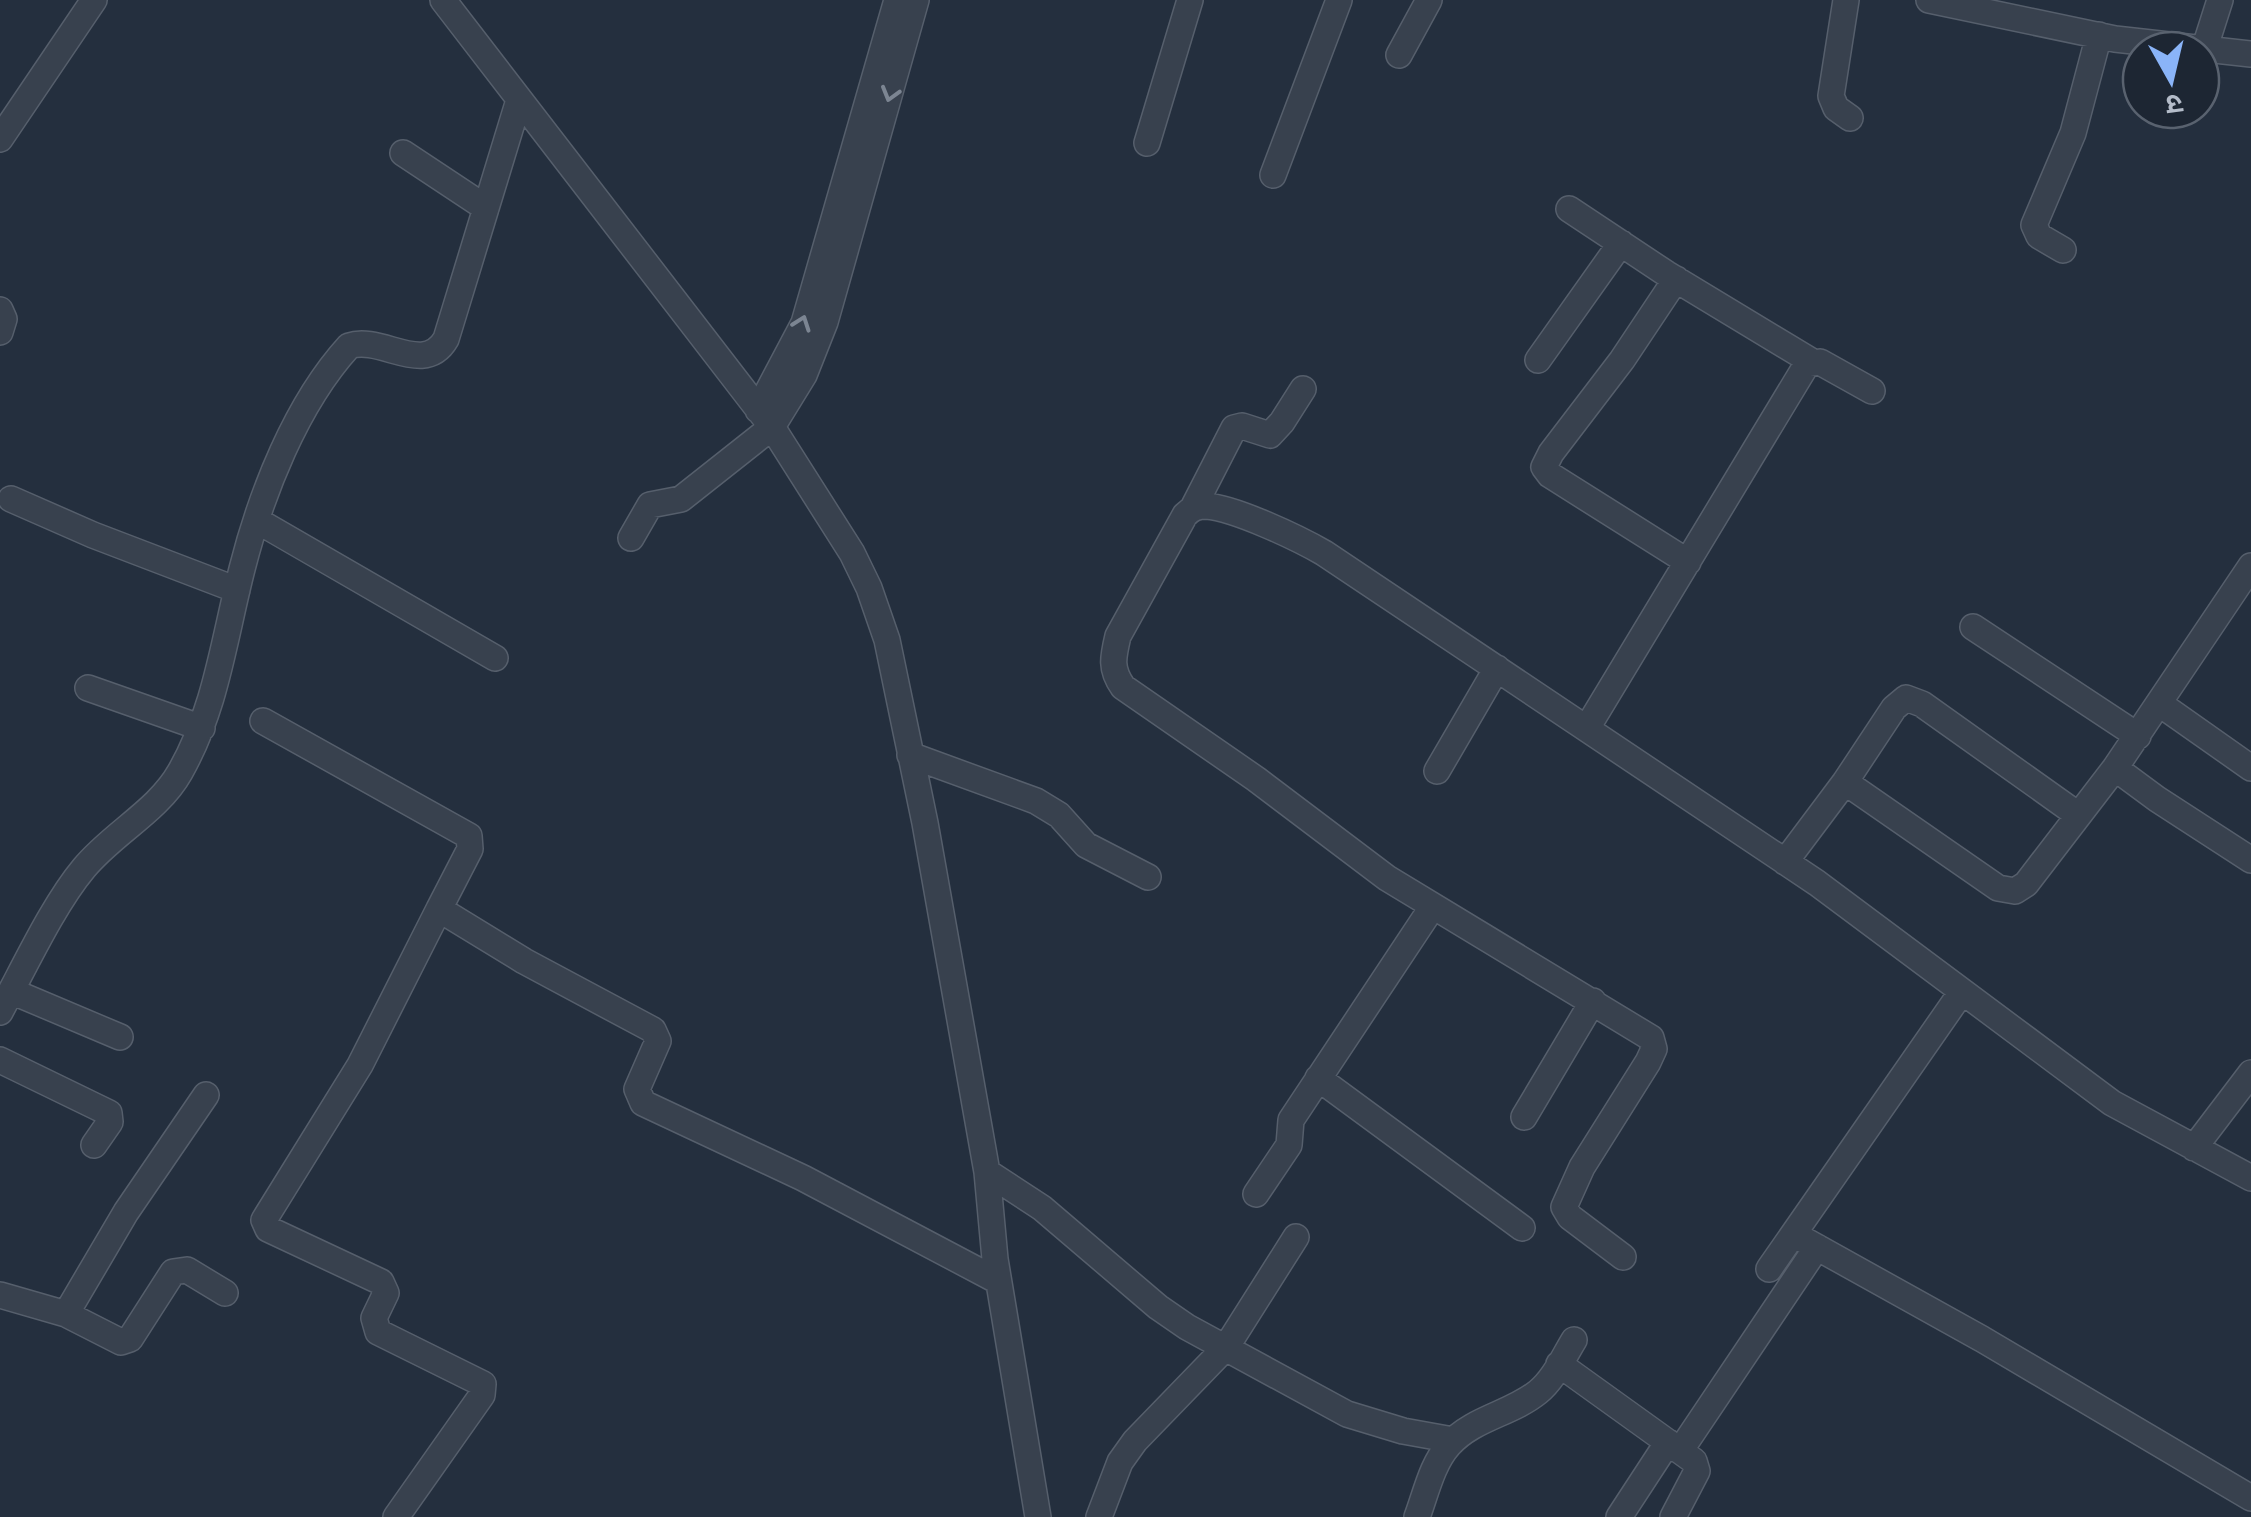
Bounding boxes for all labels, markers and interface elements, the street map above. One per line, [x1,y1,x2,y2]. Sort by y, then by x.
north arrow [2121,30,2221,130]
one-way arrow [881,85,902,102]
text: उ [2163,87,2185,122]
one-way arrow [790,316,811,333]

